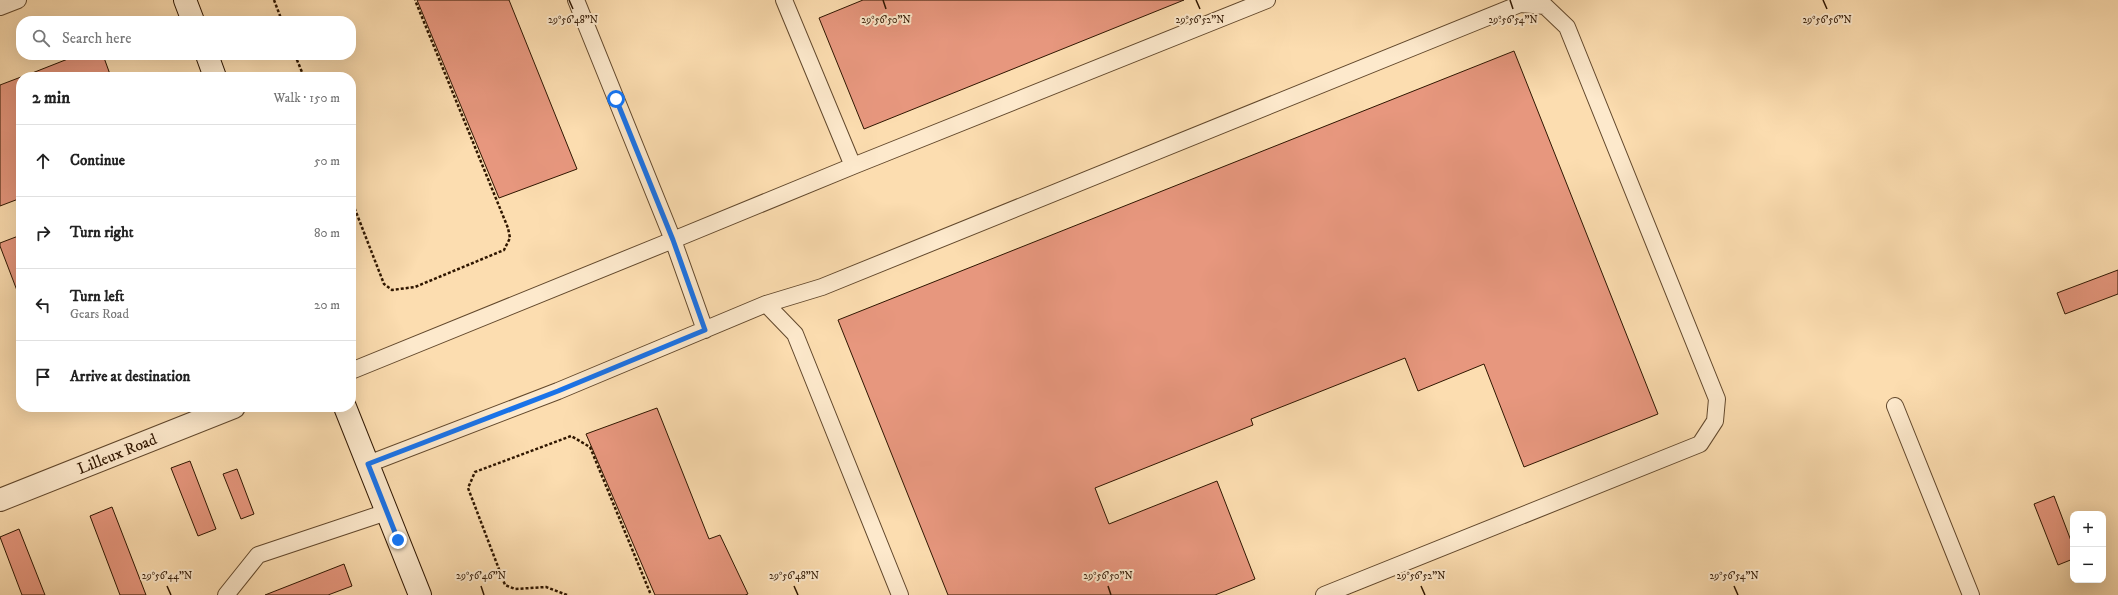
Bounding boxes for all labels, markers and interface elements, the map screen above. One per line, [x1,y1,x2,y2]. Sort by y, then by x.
text: 29°56'48"N [548,14,598,26]
text: 29°56'50"N [861,14,911,26]
text: 29°56'52"N [1176,14,1224,26]
text: 29°56'54"N [1488,14,1538,26]
text: 29°56'56"N [1802,14,1852,26]
search box [16,16,356,60]
icon: search [30,27,52,49]
text: Search here [62,29,131,48]
text: 2 min [32,87,70,109]
text: Walk · 150 m [274,90,340,106]
route start [607,90,625,108]
icon: ahead [32,150,54,172]
text: Continue [70,151,125,170]
text: 50 m [314,153,340,169]
icon: right [32,222,54,244]
text: Turn right [70,223,133,242]
text: 80 m [314,225,340,241]
text: Turn left [70,287,124,306]
icon: left [32,294,54,316]
text: 20 m [314,297,340,313]
text: Gears Road [70,306,129,322]
icon: arrive [32,366,54,388]
text: Arrive at destination [70,367,190,386]
street label: Lilleux Road [74,429,160,479]
map controls [2070,511,2106,583]
button: + [2070,511,2106,547]
route end [389,531,407,549]
button: − [2070,547,2106,583]
text: 29°56'44"N [142,570,192,582]
text: 29°56'46"N [456,570,506,582]
text: 29°56'48"N [769,570,819,582]
text: 29°56'50"N [1083,570,1133,582]
text: 29°56'52"N [1397,570,1445,582]
text: 29°56'54"N [1709,570,1759,582]

